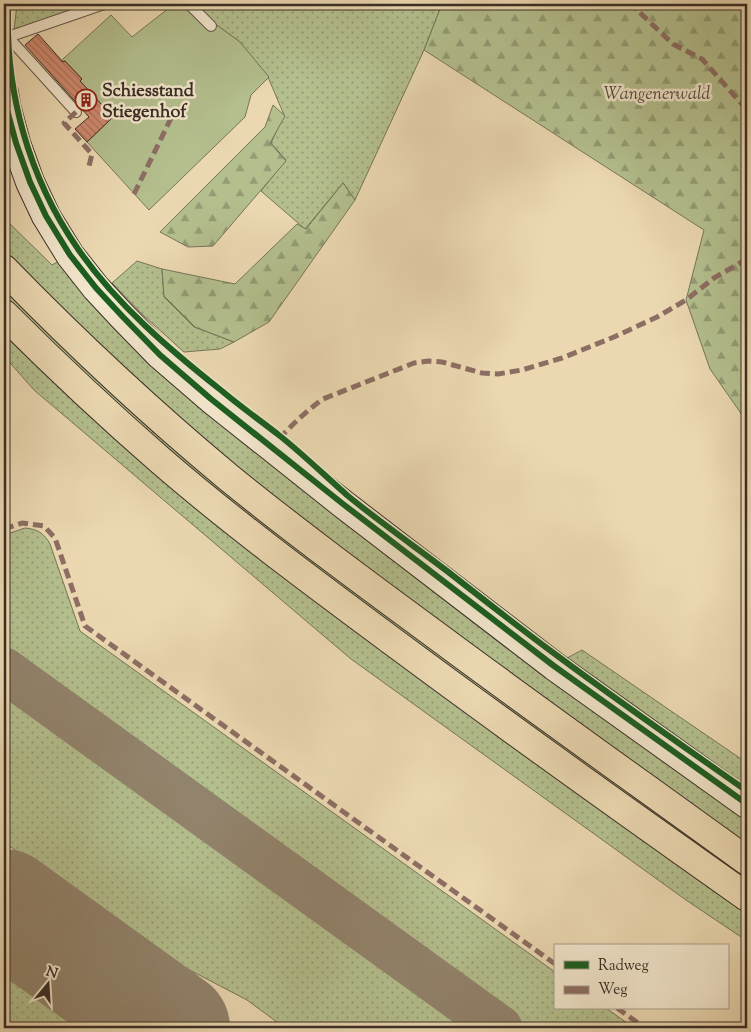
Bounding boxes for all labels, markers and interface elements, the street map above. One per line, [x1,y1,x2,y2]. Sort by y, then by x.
place label: Schiesstand Stiegenhof [102,79,195,126]
park label: Wangenerwald [603,82,711,108]
building icon: Schiesstand Stiegenhof [74,88,98,112]
legend [554,944,728,1010]
text: Radweg [598,956,649,977]
north arrow [22,960,72,1010]
text: N [43,962,60,985]
text: Weg [598,980,628,1001]

